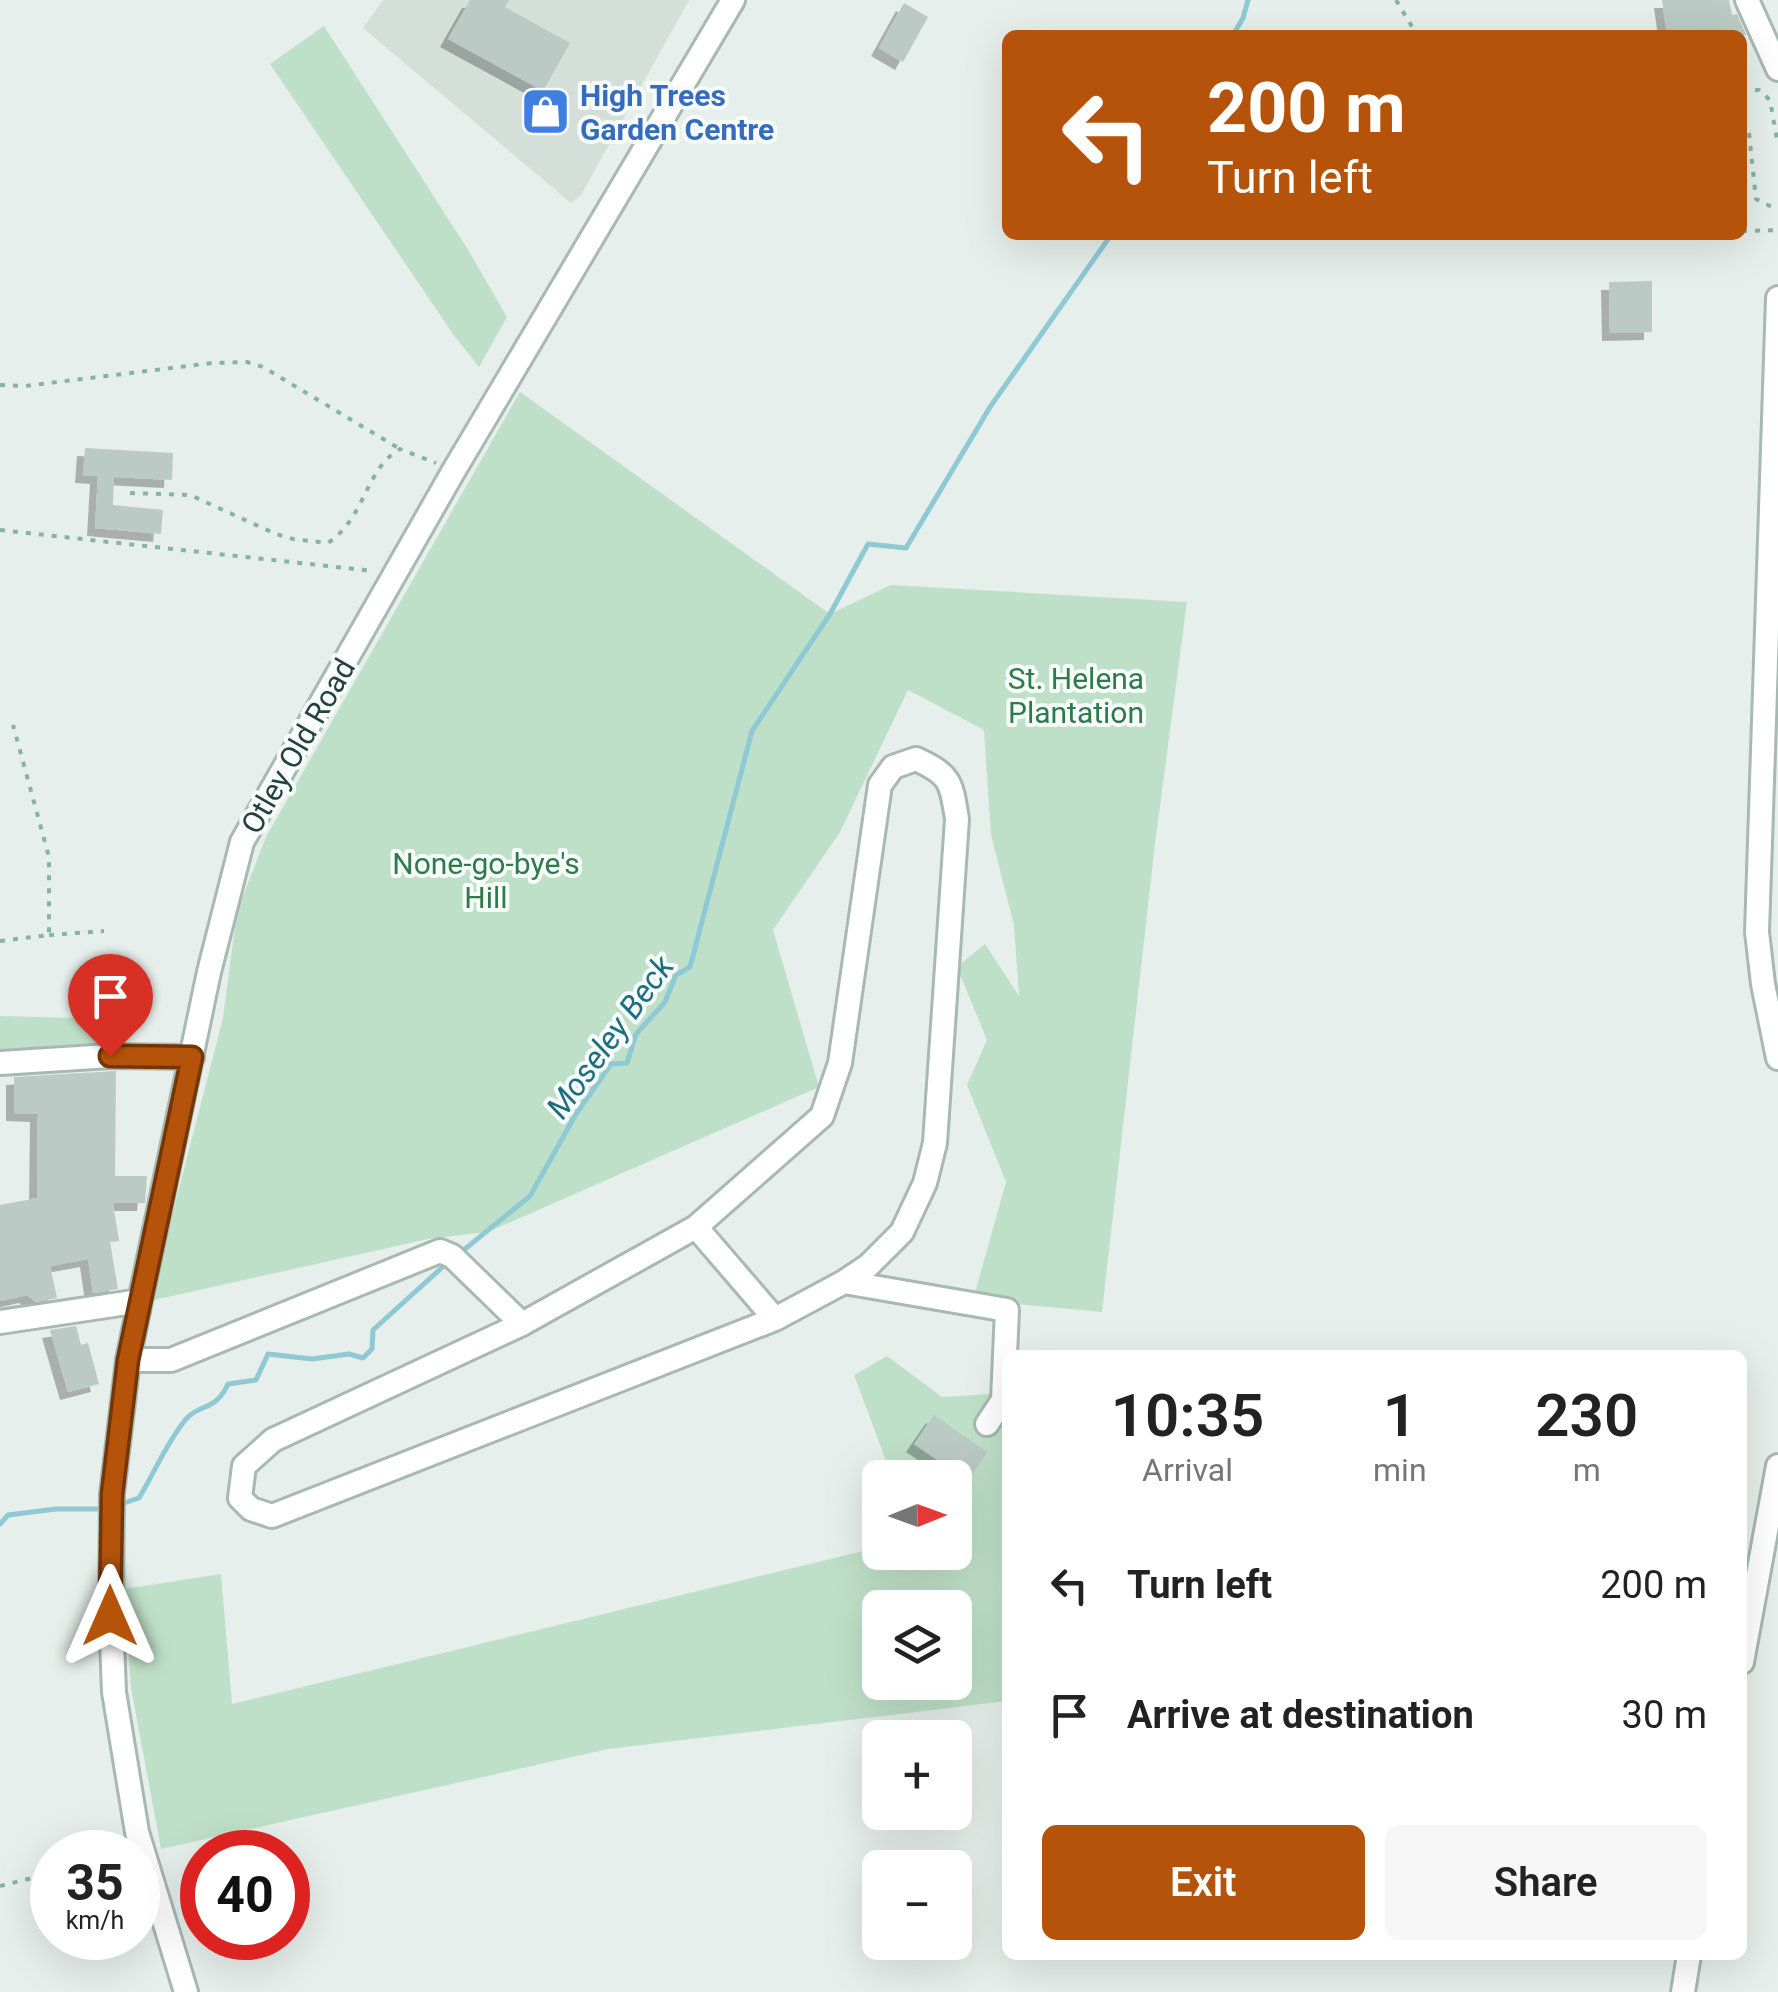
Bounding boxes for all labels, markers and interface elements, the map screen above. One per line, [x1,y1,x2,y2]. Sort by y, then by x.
text: 200 m [1207,67,1406,149]
icon: left [1042,70,1172,200]
place label: High Trees Garden Centre [580,78,774,147]
shop icon: High Trees Garden Centre [519,86,571,138]
text: Turn left [1207,151,1373,204]
street label: Otley Old Road [234,652,362,840]
park label: St. Helena Plantation [1008,661,1144,730]
park label: None-go-bye's Hill [392,846,580,915]
water label: Moseley Beck [538,947,682,1126]
pin [68,954,153,1057]
icon: arrive [83,969,138,1024]
text: 10:35 [1111,1380,1264,1451]
text: 1 [1383,1380,1417,1451]
text: 230 [1535,1380,1638,1451]
text: Arrival [1142,1451,1233,1489]
text: min [1373,1451,1427,1489]
text: m [1573,1451,1601,1489]
north arrow [862,1460,972,1570]
map controls [862,1460,972,1960]
icon: left [1042,1558,1097,1613]
text: Turn left [1127,1563,1272,1607]
text: 200 m [1600,1563,1707,1607]
position arrow [58,1564,162,1668]
button: layers [862,1590,972,1700]
icon: arrive [1042,1688,1097,1743]
text: Arrive at destination [1127,1693,1474,1737]
text: 30 m [1622,1693,1707,1737]
button: + [862,1720,972,1830]
button: Exit [1042,1825,1365,1940]
button: Share [1385,1825,1707,1940]
speed limit sign: 40 [180,1830,310,1960]
button: − [862,1850,972,1960]
text: 35 [66,1854,124,1912]
text: km/h [66,1906,124,1935]

